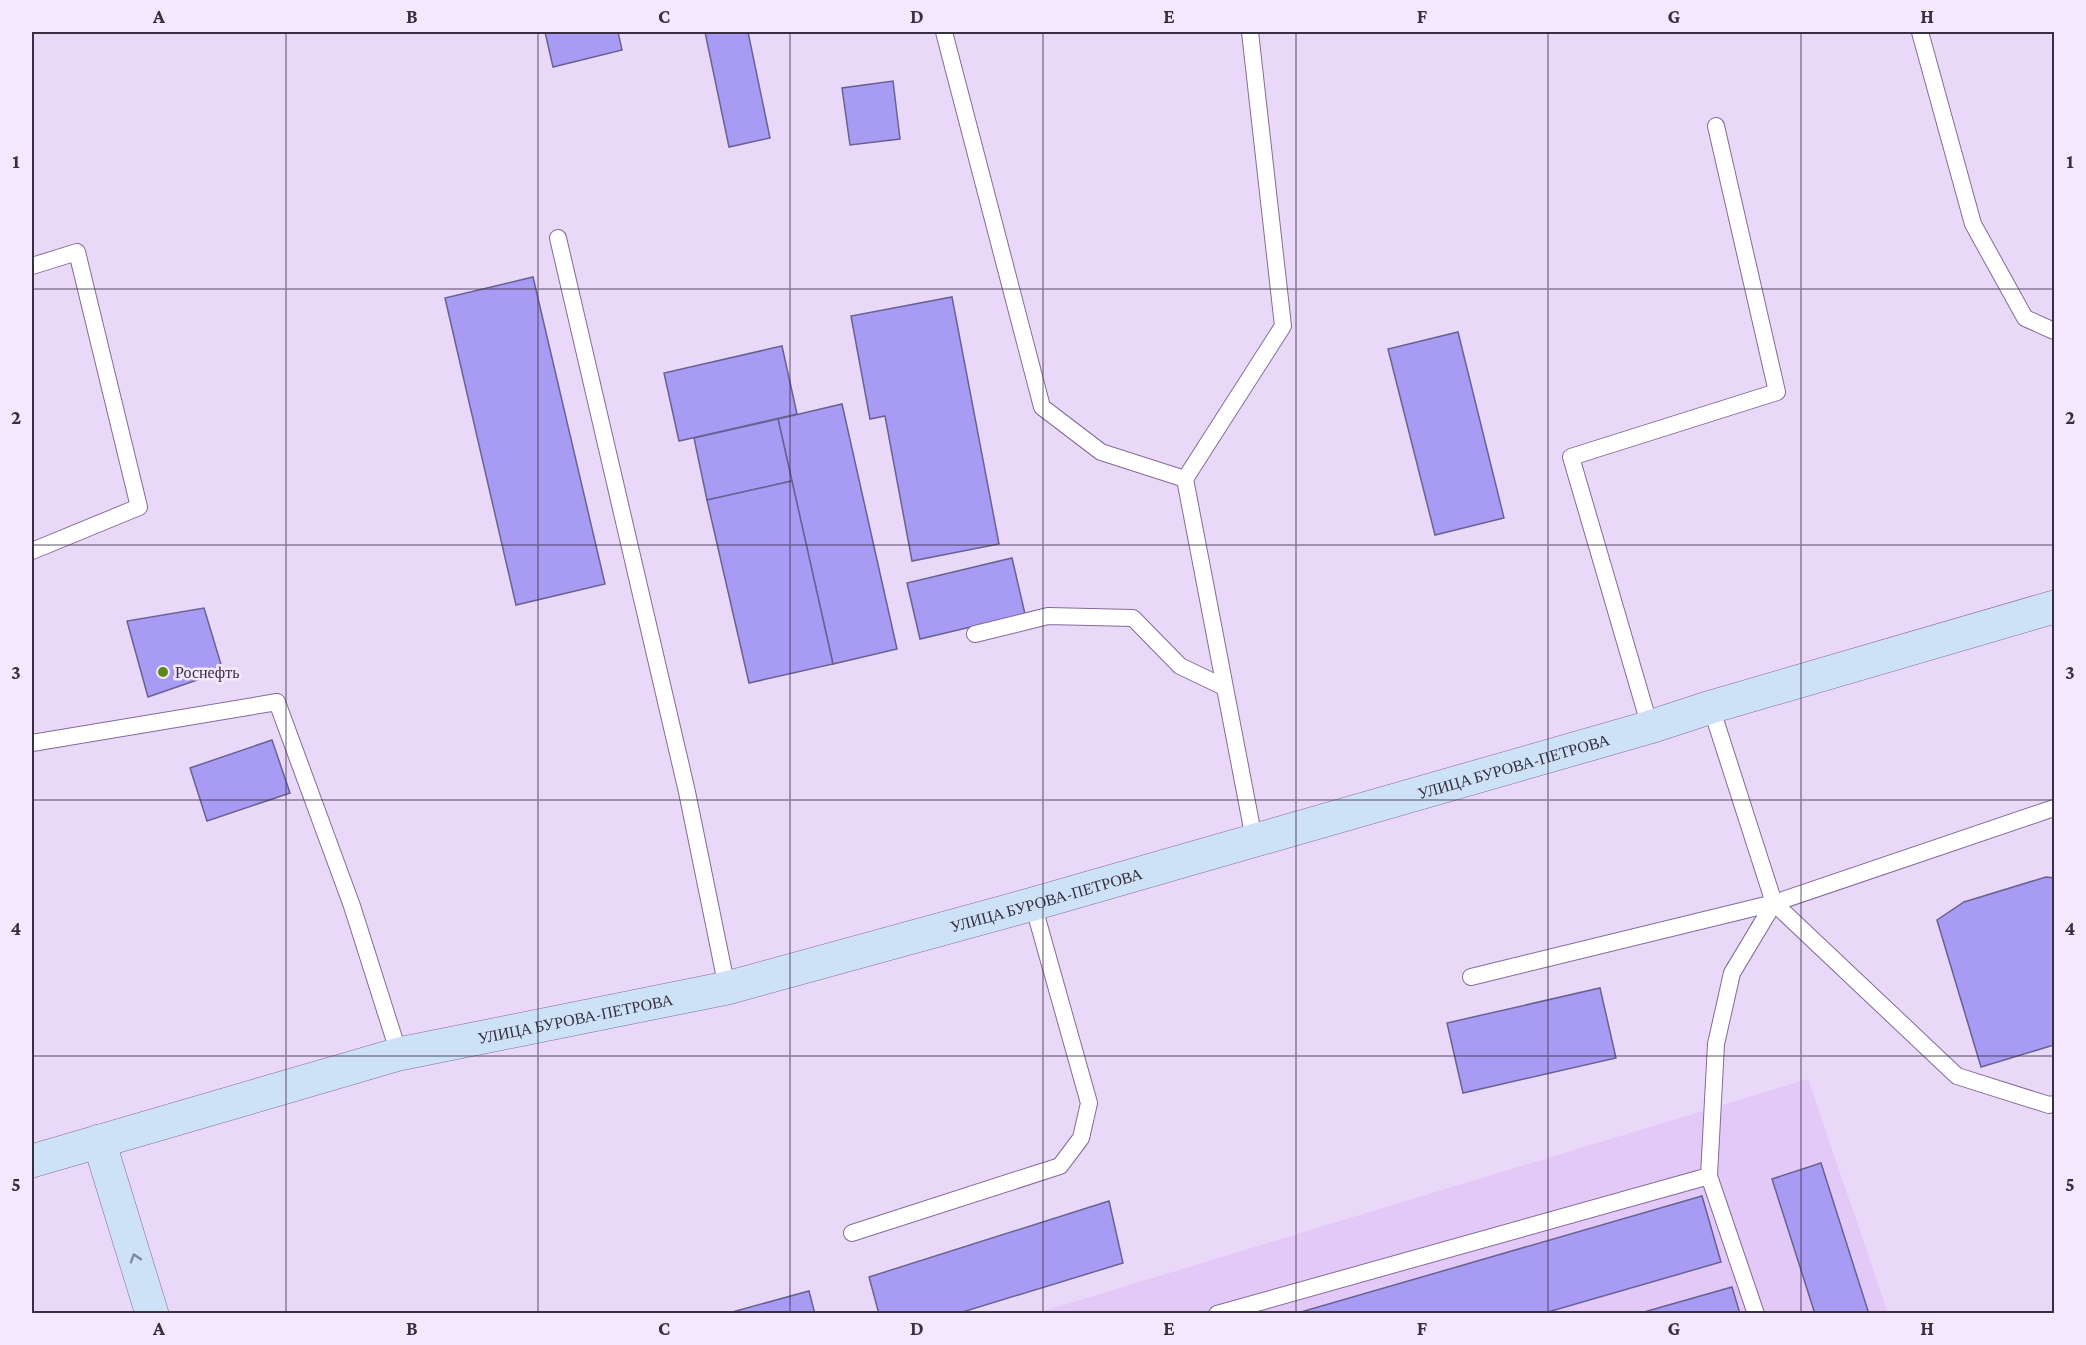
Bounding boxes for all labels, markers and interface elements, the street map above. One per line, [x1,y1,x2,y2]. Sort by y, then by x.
text: A [152,5,166,27]
text: B [406,5,418,27]
text: C [658,5,670,27]
text: D [910,5,924,27]
text: E [1163,5,1175,27]
text: F [1417,5,1428,27]
text: G [1668,5,1681,27]
text: H [1920,5,1934,27]
text: 1 [12,150,20,172]
text: 1 [2066,150,2074,172]
text: 2 [11,406,21,428]
text: 2 [2065,406,2075,428]
text: 3 [11,661,21,683]
text: 3 [2065,661,2075,683]
place label: Роснефть [175,664,240,682]
marker: Роснефть [156,665,170,679]
street label: УЛИЦА БУРОВА-ПЕТРОВА [1416,730,1612,802]
street label: УЛИЦА БУРОВА-ПЕТРОВА [948,864,1145,935]
text: 4 [11,917,22,939]
text: 4 [2065,917,2076,939]
street label: УЛИЦА БУРОВА-ПЕТРОВА [476,991,675,1046]
text: 5 [11,1173,21,1195]
text: 5 [2065,1173,2075,1195]
one-way arrow [130,1253,142,1264]
text: A [152,1317,166,1339]
text: B [406,1317,418,1339]
text: C [658,1317,670,1339]
text: D [910,1317,924,1339]
text: E [1163,1317,1175,1339]
text: F [1417,1317,1428,1339]
text: G [1668,1317,1681,1339]
text: H [1920,1317,1934,1339]

